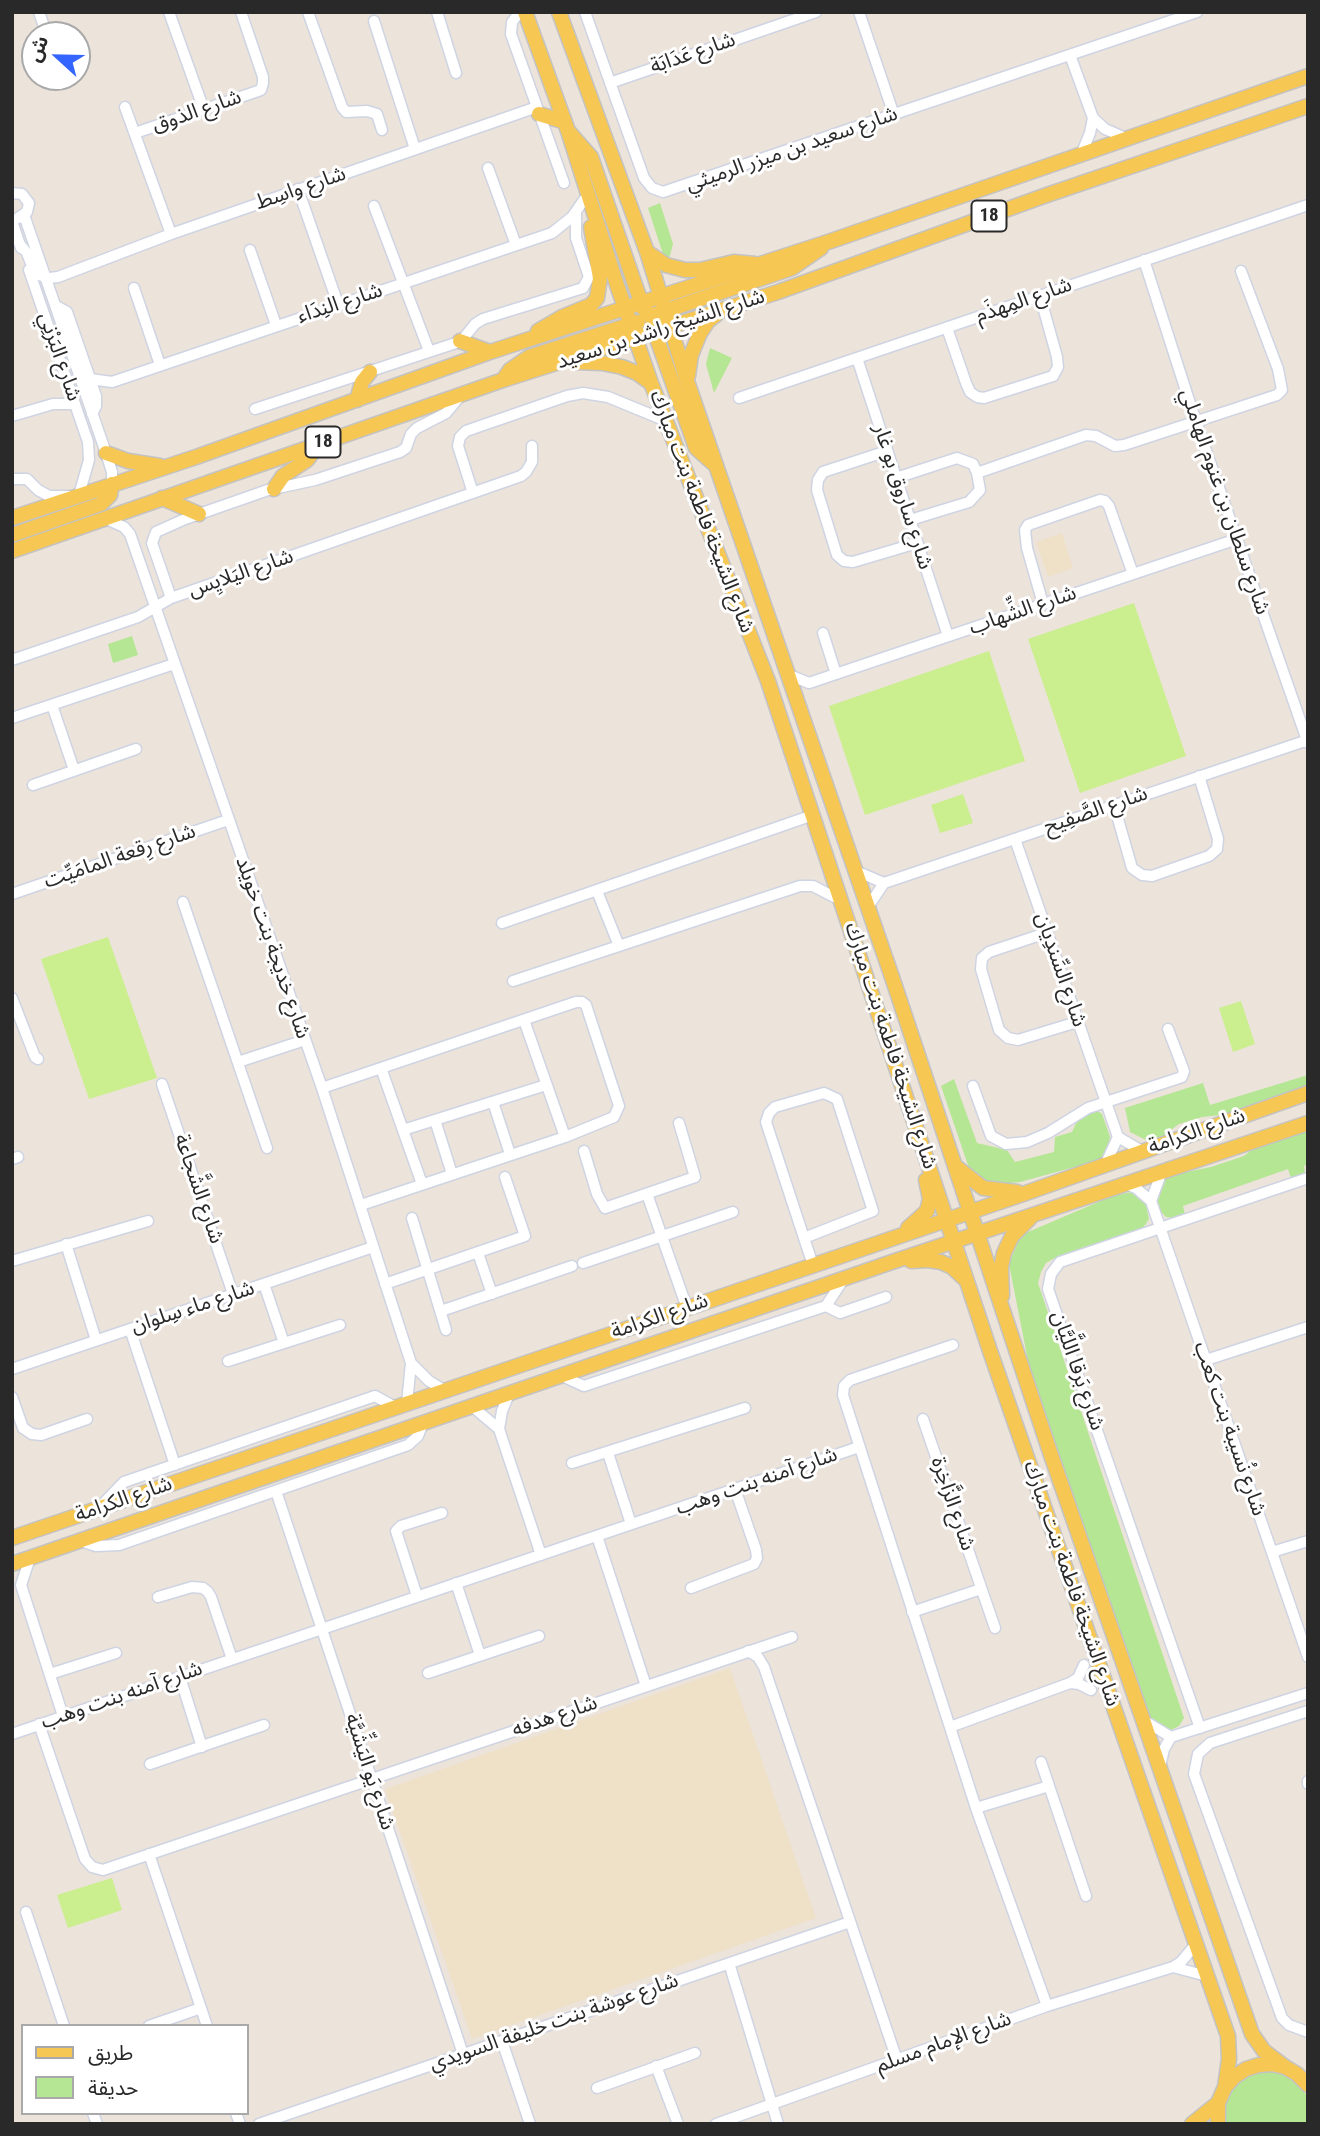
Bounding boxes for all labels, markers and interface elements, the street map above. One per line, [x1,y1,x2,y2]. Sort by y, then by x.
north arrow [21,21,91,91]
street label: شارع عَدَابَة [647,28,739,80]
text: ش [22,32,53,65]
street label: شارع الذوق [149,85,245,139]
street label: شارع سعيد بن ميزر الرميثي [683,102,901,198]
street label: شارع واسِط [252,162,350,216]
road number: 18 [972,200,1006,232]
street label: شارع المِهذَم [972,273,1076,329]
street label: شارع النِدَاء [294,278,386,330]
street label: شارع الشيخ راشد بن سعيد [554,284,768,376]
street label: شارع البَرْنِي [32,309,86,405]
street label: شارع سلطان بن غنوم الهاملي [1173,386,1275,618]
street label: شارع الشيخة فاطمة بنت مبارك [643,387,759,637]
street label: شارع ساروق بو غار [867,421,937,573]
road number: 18 [306,426,340,458]
street label: شارع اليَلايِس [185,544,297,604]
street label: شارع الشِّهاب [966,581,1080,641]
street label: شارع الصَّفِيح [1041,782,1151,840]
street label: شارع رِقعة المامَيِّت [41,819,199,895]
street label: شارع خديجة بنت خويلد [229,854,315,1042]
street label: شارع السِّندِيان [1029,910,1091,1030]
street label: شارع الشيخة فاطمة بنت مبارك [838,919,942,1173]
street label: شارع الكرامة [1145,1104,1249,1160]
street label: شارع الشَّجاعة [167,1131,229,1247]
street label: شارع ماء سِلوان [128,1276,258,1340]
street label: شارع الكرامة [608,1289,712,1345]
street label: شارع بَرقا اللَّيَّان [1045,1308,1109,1434]
street label: شارع نُسيبة بنت كعب [1187,1339,1271,1519]
street label: شارع آمنه بنت وهب [673,1443,841,1521]
street label: شارع الزَّاخِرة [924,1454,980,1554]
street label: شارع الشيخة فاطمة بنت مبارك [1017,1458,1125,1710]
street label: شارع الكرامة [72,1472,176,1528]
street label: شارع آمنه بنت وهب [38,1657,206,1735]
street label: شارع هدفه [509,1691,601,1743]
street label: شارع يَو اليَشِّيَّة [338,1711,400,1833]
street label: شارع عوشة بنت خليفة السويدي [426,1968,682,2078]
street label: شارع الإمام مسلم [873,2007,1015,2079]
legend [21,2024,248,2115]
text: طريق [88,2041,133,2065]
text: حديقة [88,2076,138,2100]

